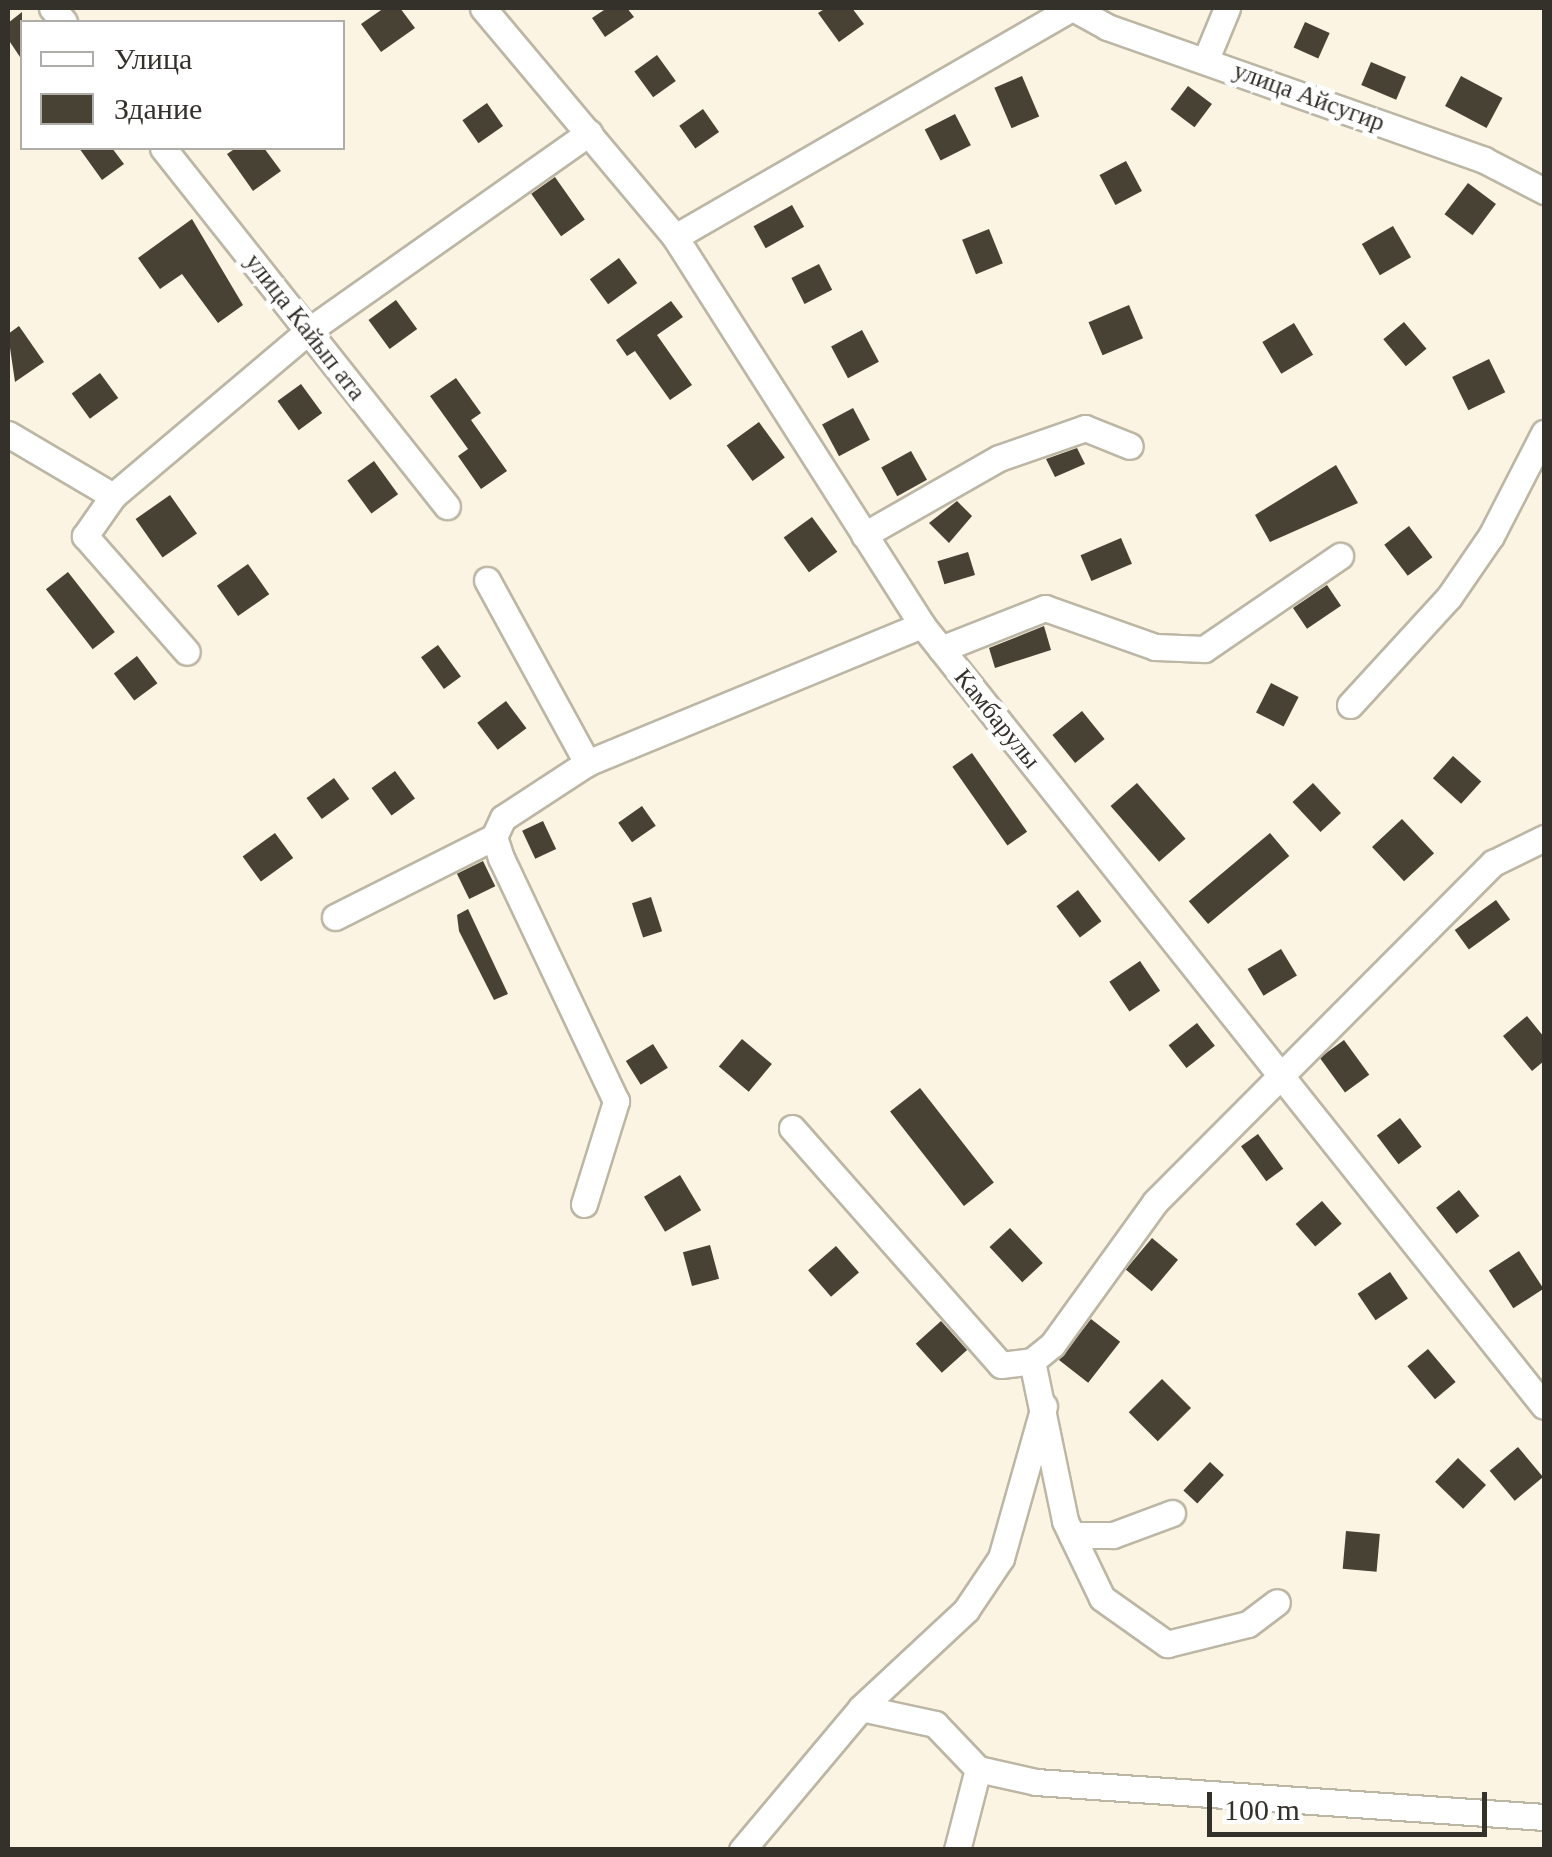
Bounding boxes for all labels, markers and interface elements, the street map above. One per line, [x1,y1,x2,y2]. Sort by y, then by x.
legend [20,20,345,150]
text: Улица [114,42,192,75]
street label: улица Айсугир [1229,56,1389,138]
text: Здание [114,92,202,125]
street label: улица Кайып ата [238,248,372,406]
street label: Камбарулы [948,663,1046,775]
scale bar [1212,1772,1492,1834]
text: 100 m [1224,1793,1300,1826]

